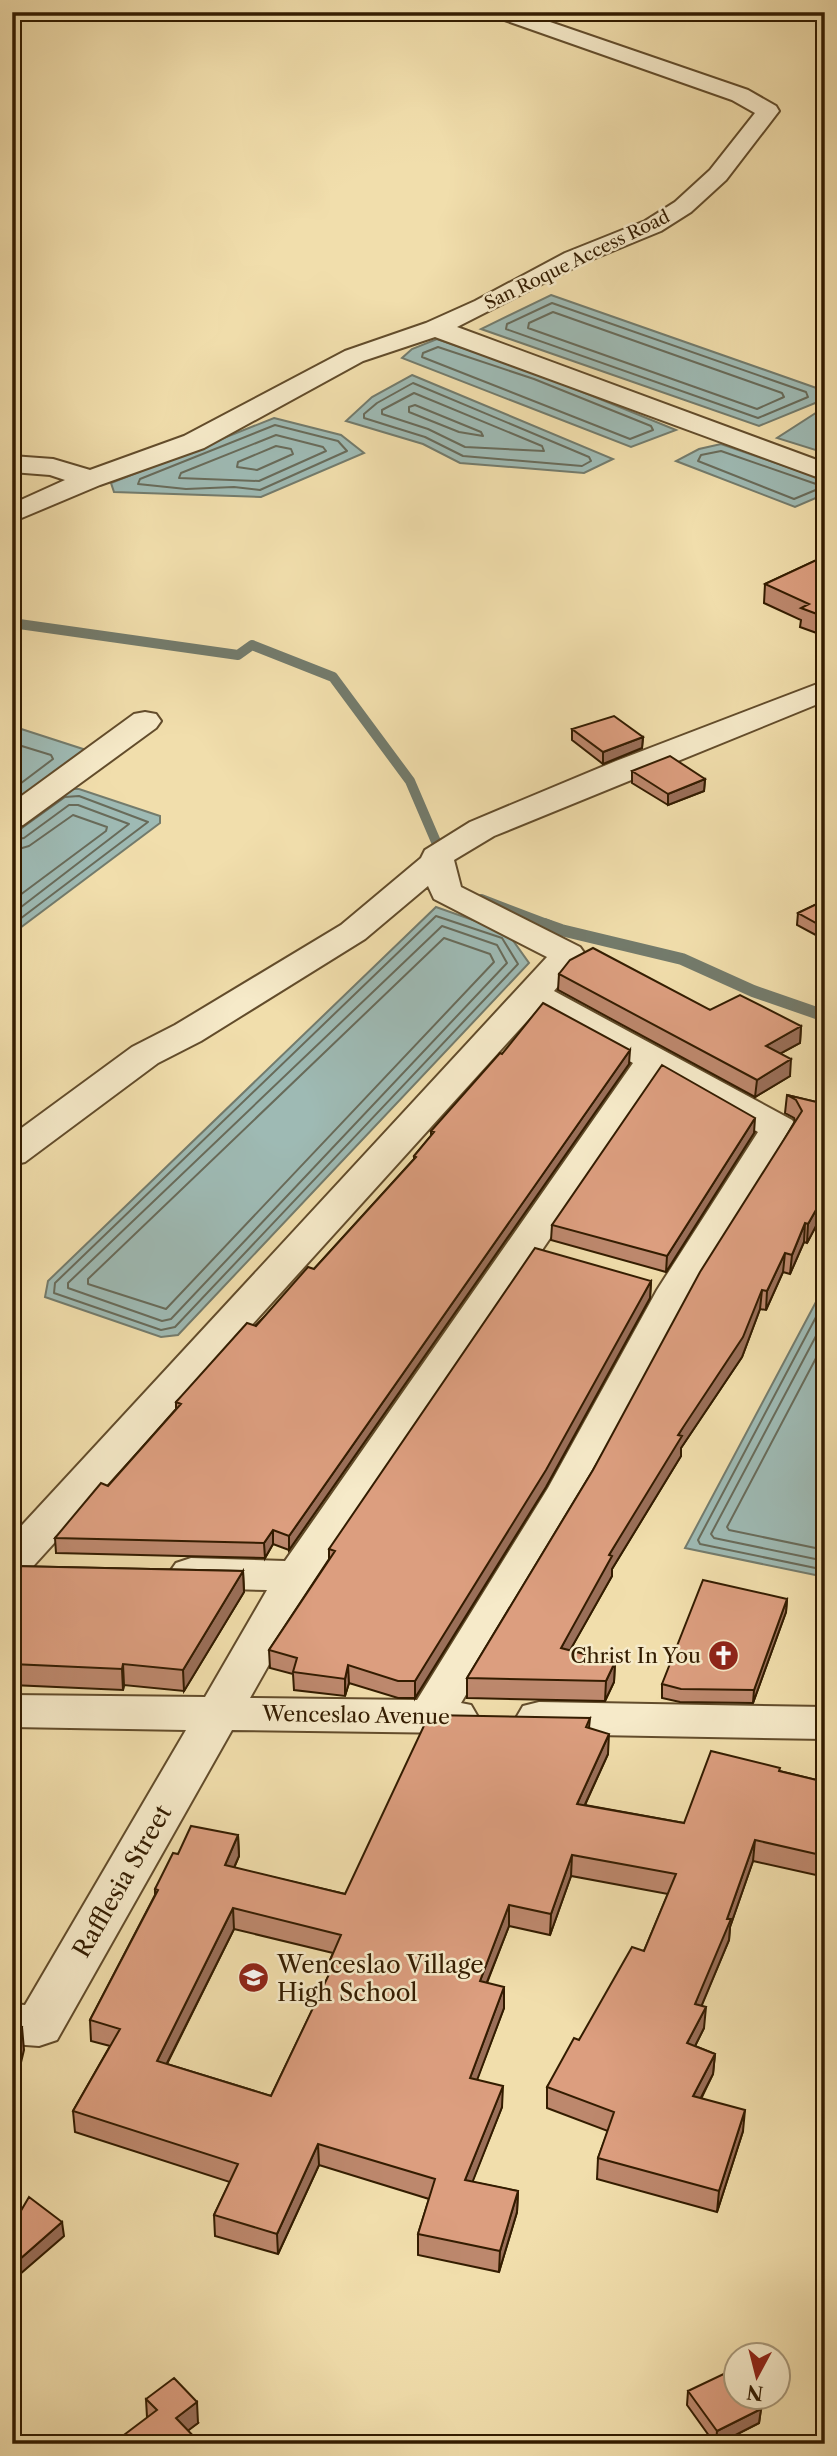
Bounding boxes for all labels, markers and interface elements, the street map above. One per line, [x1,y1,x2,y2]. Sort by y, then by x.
street label: San Roque Access Road [481,206,673,314]
church icon: Christ In You [707,1638,741,1672]
place label: Christ In You [570,1643,701,1668]
street label: Wenceslao Avenue [261,1701,450,1729]
street label: Rafflesia Street [67,1799,178,1962]
place label: Wenceslao Village High School [276,1950,484,2007]
school or university icon: Wenceslao Village High School [237,1961,271,1995]
north arrow [722,2340,792,2410]
text: N [745,2380,765,2405]

